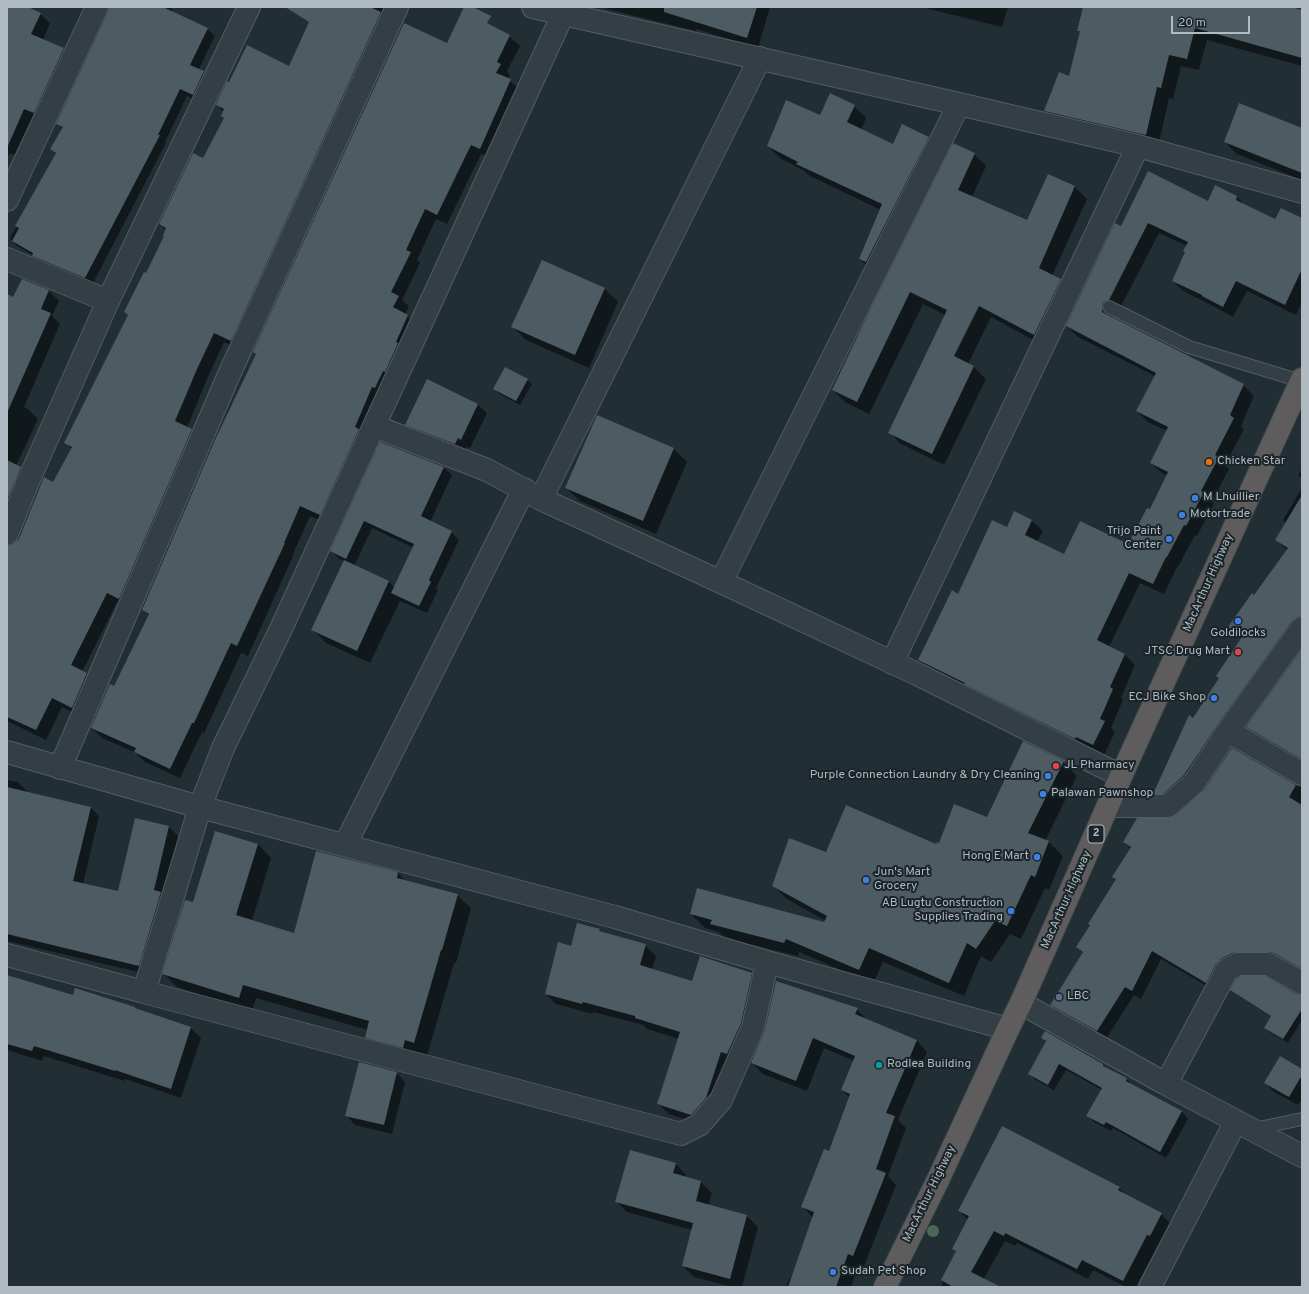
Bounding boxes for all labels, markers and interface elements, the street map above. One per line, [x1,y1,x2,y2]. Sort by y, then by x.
scale bar [1173,8,1252,34]
text: 20 m [1178,15,1206,31]
place label: Chicken Star [1217,455,1285,469]
marker: Chicken Star [1204,457,1214,467]
place label: M Lhuillier [1203,491,1259,505]
marker: M Lhuillier [1190,493,1200,503]
place label: Motortrade [1190,508,1250,522]
marker: Motortrade [1177,510,1187,520]
place label: Trijo Paint Center [1107,525,1161,553]
street label: MacArthur Highway [1181,532,1237,634]
marker: Trijo Paint Center [1164,534,1174,544]
marker: Goldilocks [1233,616,1243,626]
place label: Goldilocks [1210,627,1266,641]
place label: JTSC Drug Mart [1145,645,1230,659]
marker: JTSC Drug Mart [1233,647,1243,657]
place label: ECJ Bike Shop [1128,691,1206,705]
marker: ECJ Bike Shop [1209,693,1219,703]
place label: JL Pharmacy [1064,759,1135,773]
marker: JL Pharmacy [1051,761,1061,771]
place label: Purple Connection Laundry & Dry Cleaning [810,769,1040,783]
marker: Purple Connection Laundry & Dry Cleaning [1043,771,1053,781]
place label: Palawan Pawnshop [1051,787,1153,801]
marker: Palawan Pawnshop [1038,789,1048,799]
road number: 2 [1088,825,1104,843]
street label: MacArthur Highway [1039,849,1095,951]
place label: Hong E Mart [962,850,1029,864]
marker: Hong E Mart [1032,852,1042,862]
place label: Jun's Mart Grocery [874,866,930,894]
marker: Jun's Mart Grocery [861,875,871,885]
place label: AB Lugtu Construction Supplies Trading [882,897,1003,925]
marker: AB Lugtu Construction Supplies Trading [1006,906,1016,916]
place label: LBC [1067,990,1089,1004]
marker: LBC [1054,992,1064,1002]
place label: Rodlea Building [887,1058,971,1072]
marker: Rodlea Building [874,1060,884,1070]
street label: MacArthur Highway [900,1143,960,1245]
place label: Sudah Pet Shop [841,1265,926,1279]
marker: Sudah Pet Shop [828,1267,838,1277]

